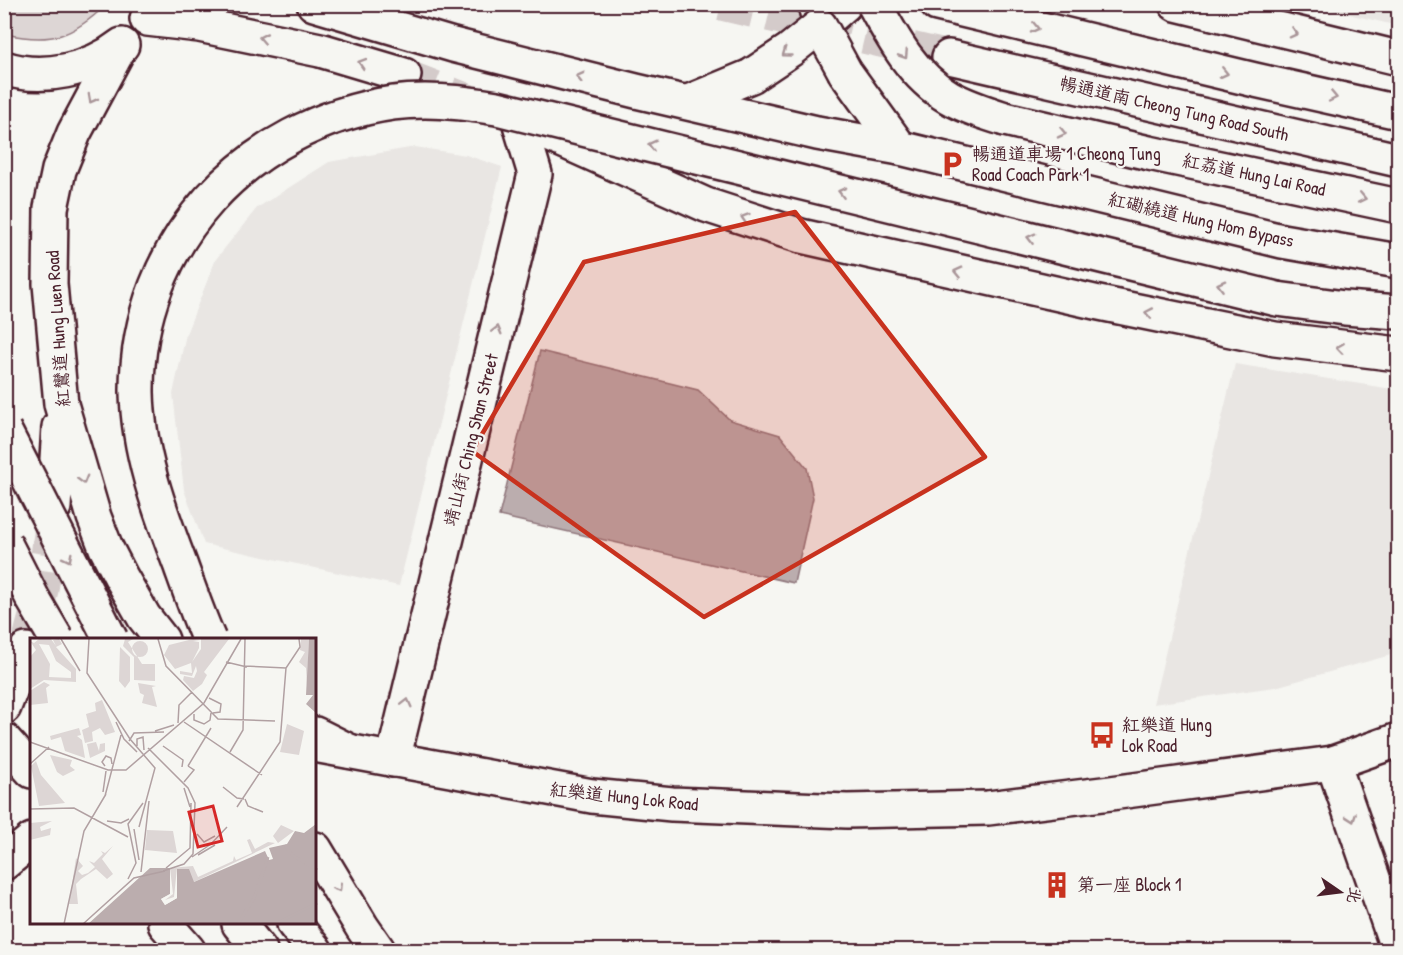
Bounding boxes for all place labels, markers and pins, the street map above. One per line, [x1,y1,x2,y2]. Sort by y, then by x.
place label: 暢通道車場 1 Cheong Tung Road Coach Park 1 [972,141,1161,187]
parking icon: 暢通道車場 1 Cheong Tung Road Coach Park 1 [937,149,967,179]
place label: 紅樂道 Hung Lok Road [1122,712,1212,758]
bus stop icon: 紅樂道 Hung Lok Road [1087,720,1117,750]
building icon: 第一座 Block 1 [1042,870,1072,900]
place label: 第一座 Block 1 [1077,872,1181,897]

